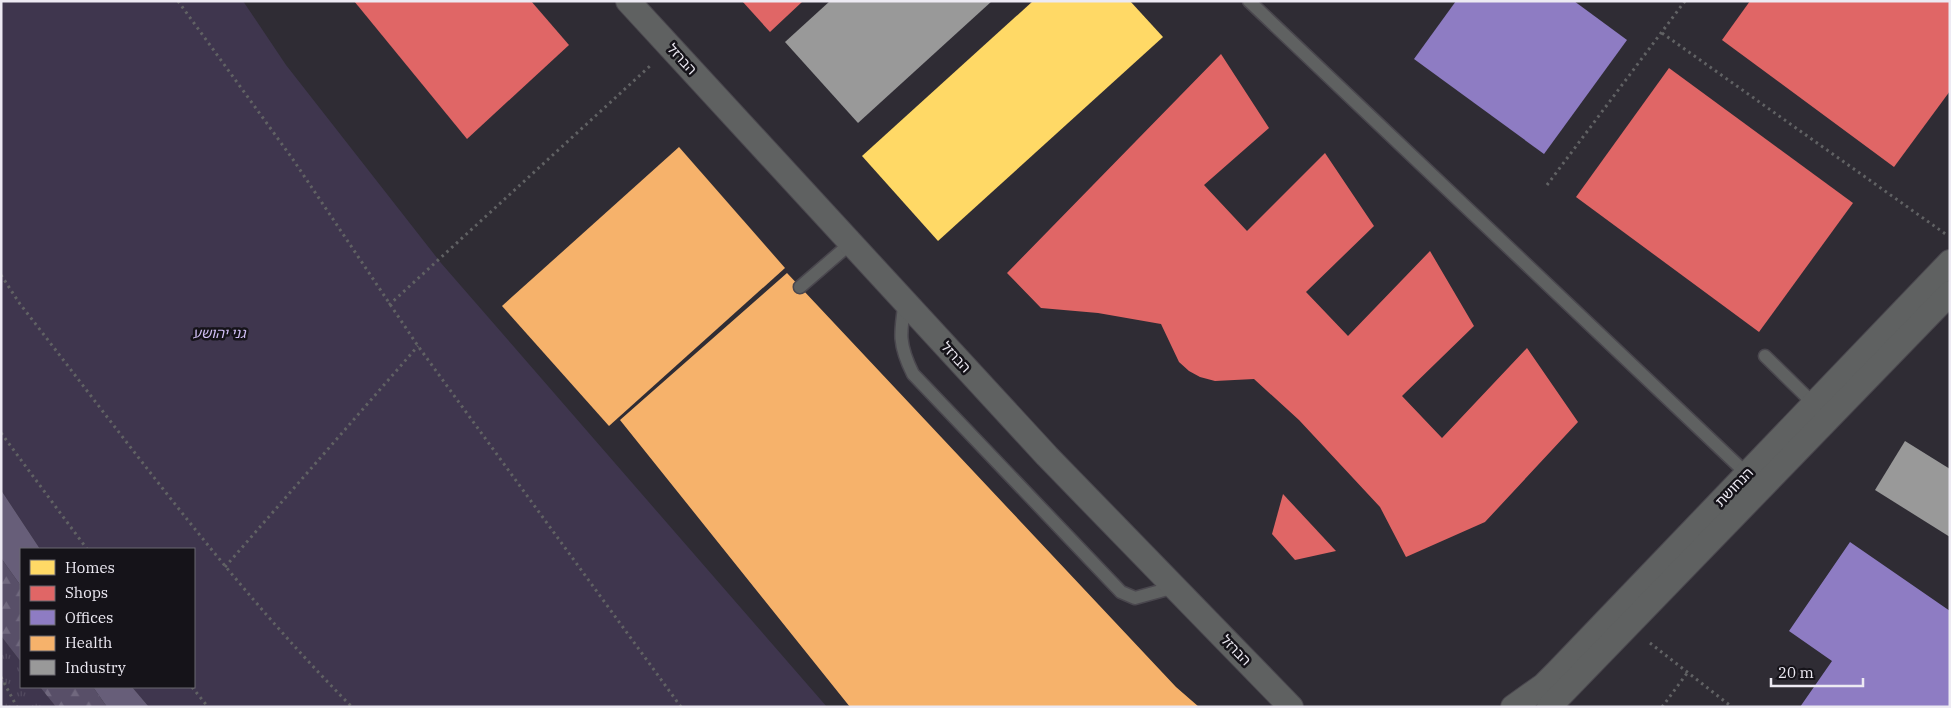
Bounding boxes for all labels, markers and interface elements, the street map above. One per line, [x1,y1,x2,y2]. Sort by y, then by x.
street label: הברזל [663,40,701,78]
park label: גני יהושע [193,324,247,342]
street label: הברזל [937,338,975,376]
street label: הנחושת [1711,464,1757,510]
legend [20,548,195,688]
text: Homes [65,558,115,577]
text: Shops [65,583,108,602]
text: Offices [65,608,113,627]
street label: הברזל [1217,631,1255,669]
text: Health [65,633,112,652]
scale bar [1771,656,1864,688]
text: Industry [65,658,126,677]
text: 20 m [1778,663,1814,682]

